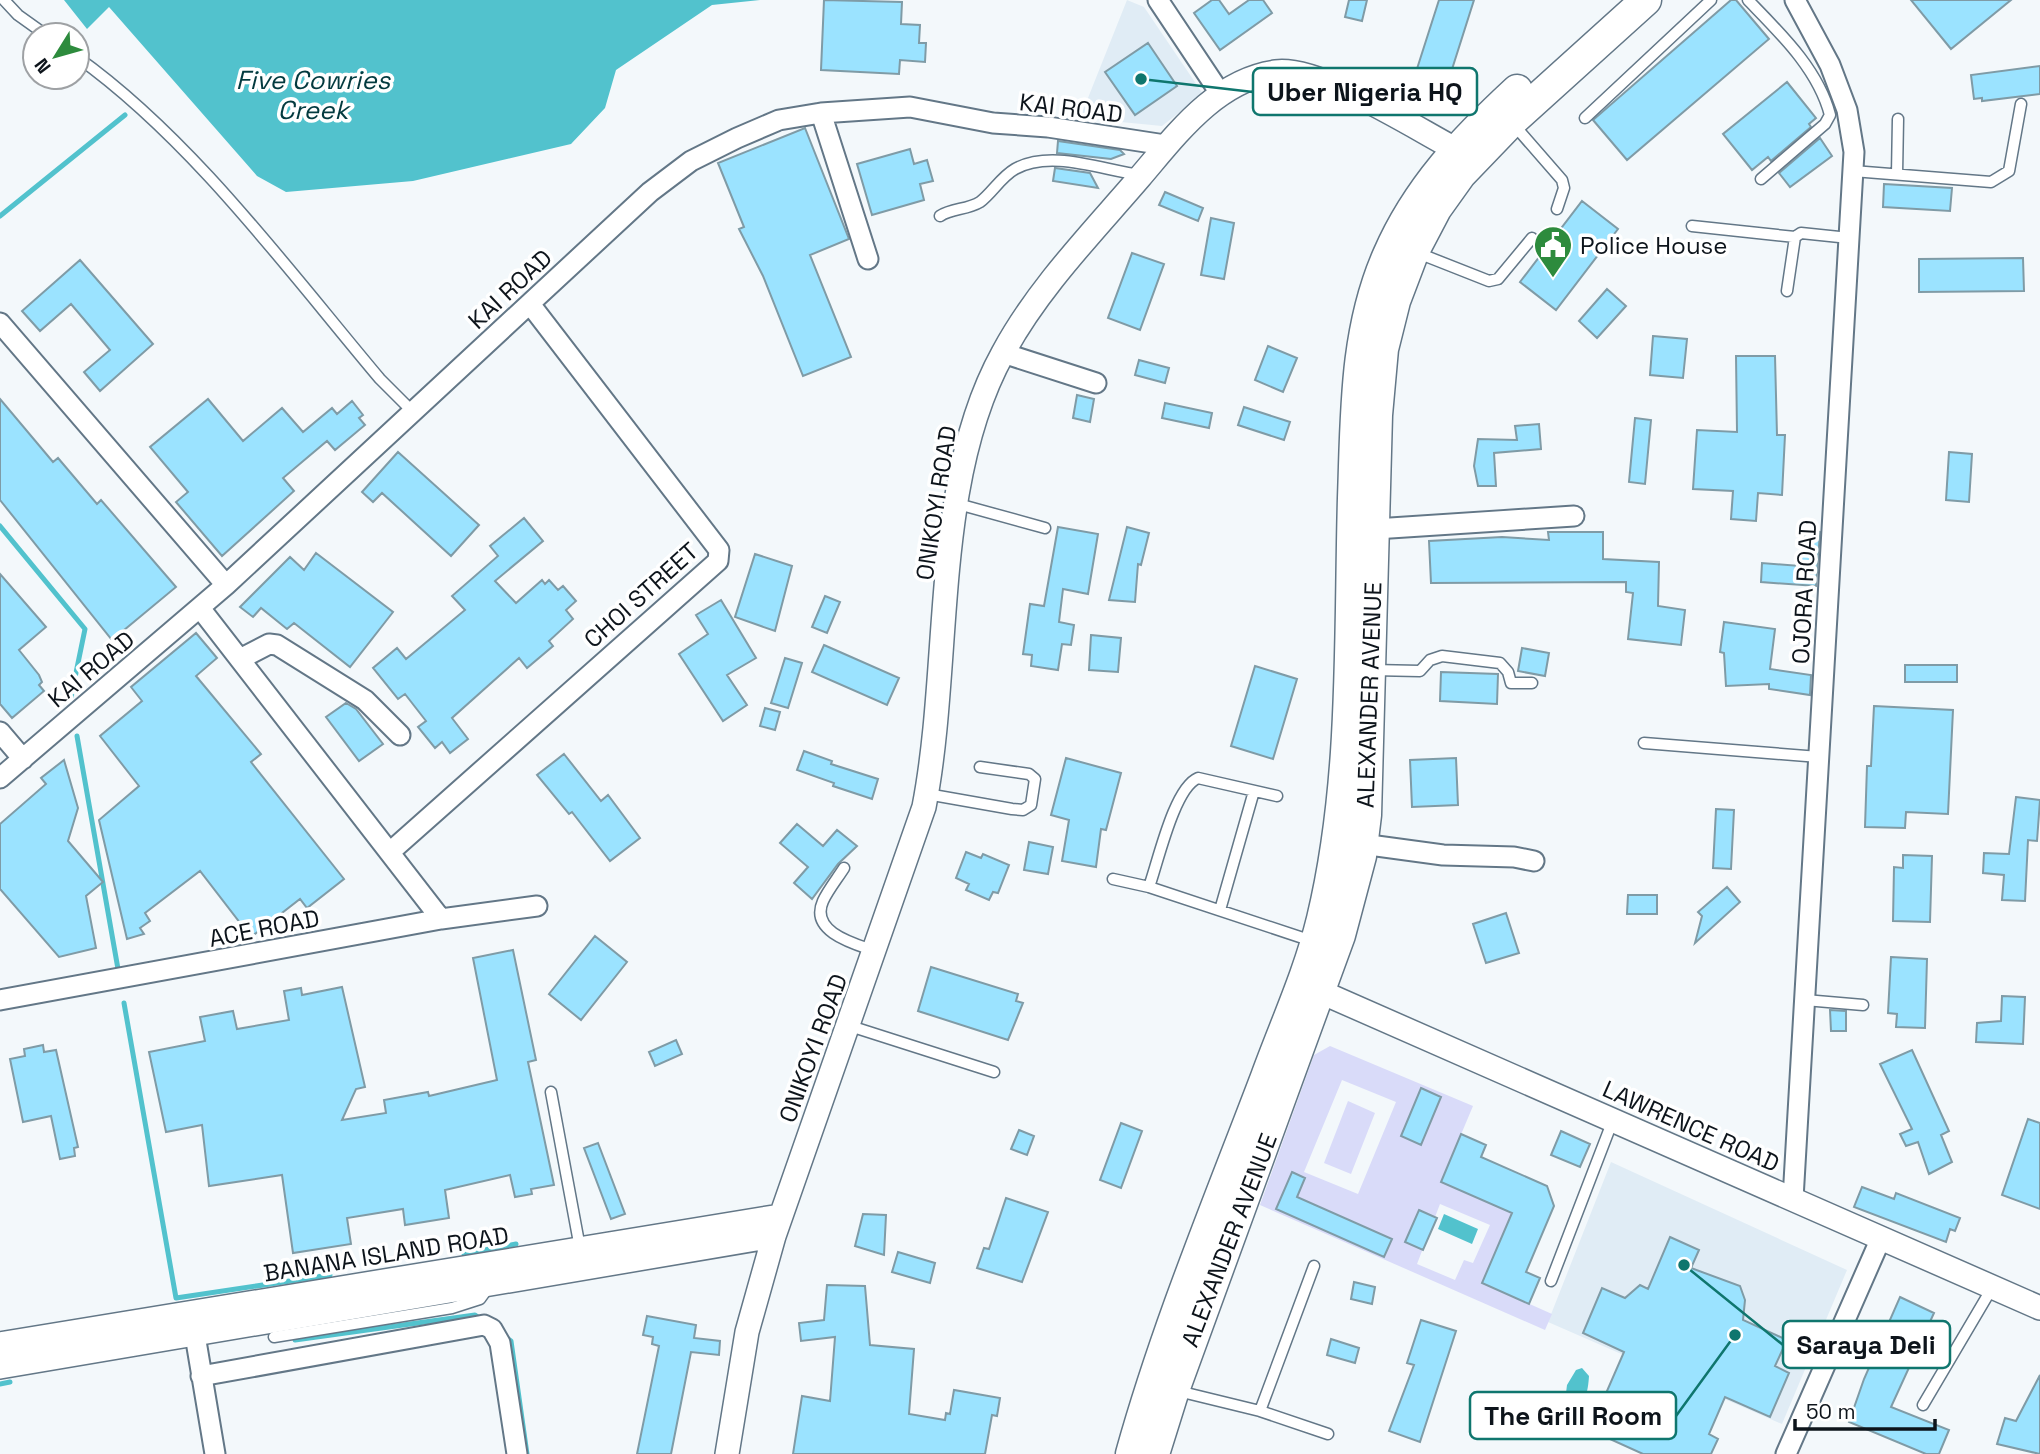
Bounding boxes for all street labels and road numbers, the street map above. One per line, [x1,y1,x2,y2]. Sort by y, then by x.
street label: KAI ROAD [1018,86,1124,130]
street label: KAI ROAD [461,242,559,336]
street label: ONIKOYI ROAD [909,424,963,582]
street label: OJORA ROAD [1785,519,1823,665]
street label: CHOI STREET [577,535,705,655]
street label: ALEXANDER AVENUE [1350,581,1388,809]
street label: KAI ROAD [41,624,141,714]
street label: ACE ROAD [206,902,322,954]
street label: ONIKOYI ROAD [772,969,854,1127]
street label: LAWRENCE ROAD [1598,1073,1784,1179]
street label: ALEXANDER AVENUE [1174,1129,1284,1351]
street label: BANANA ISLAND ROAD [261,1219,511,1289]

